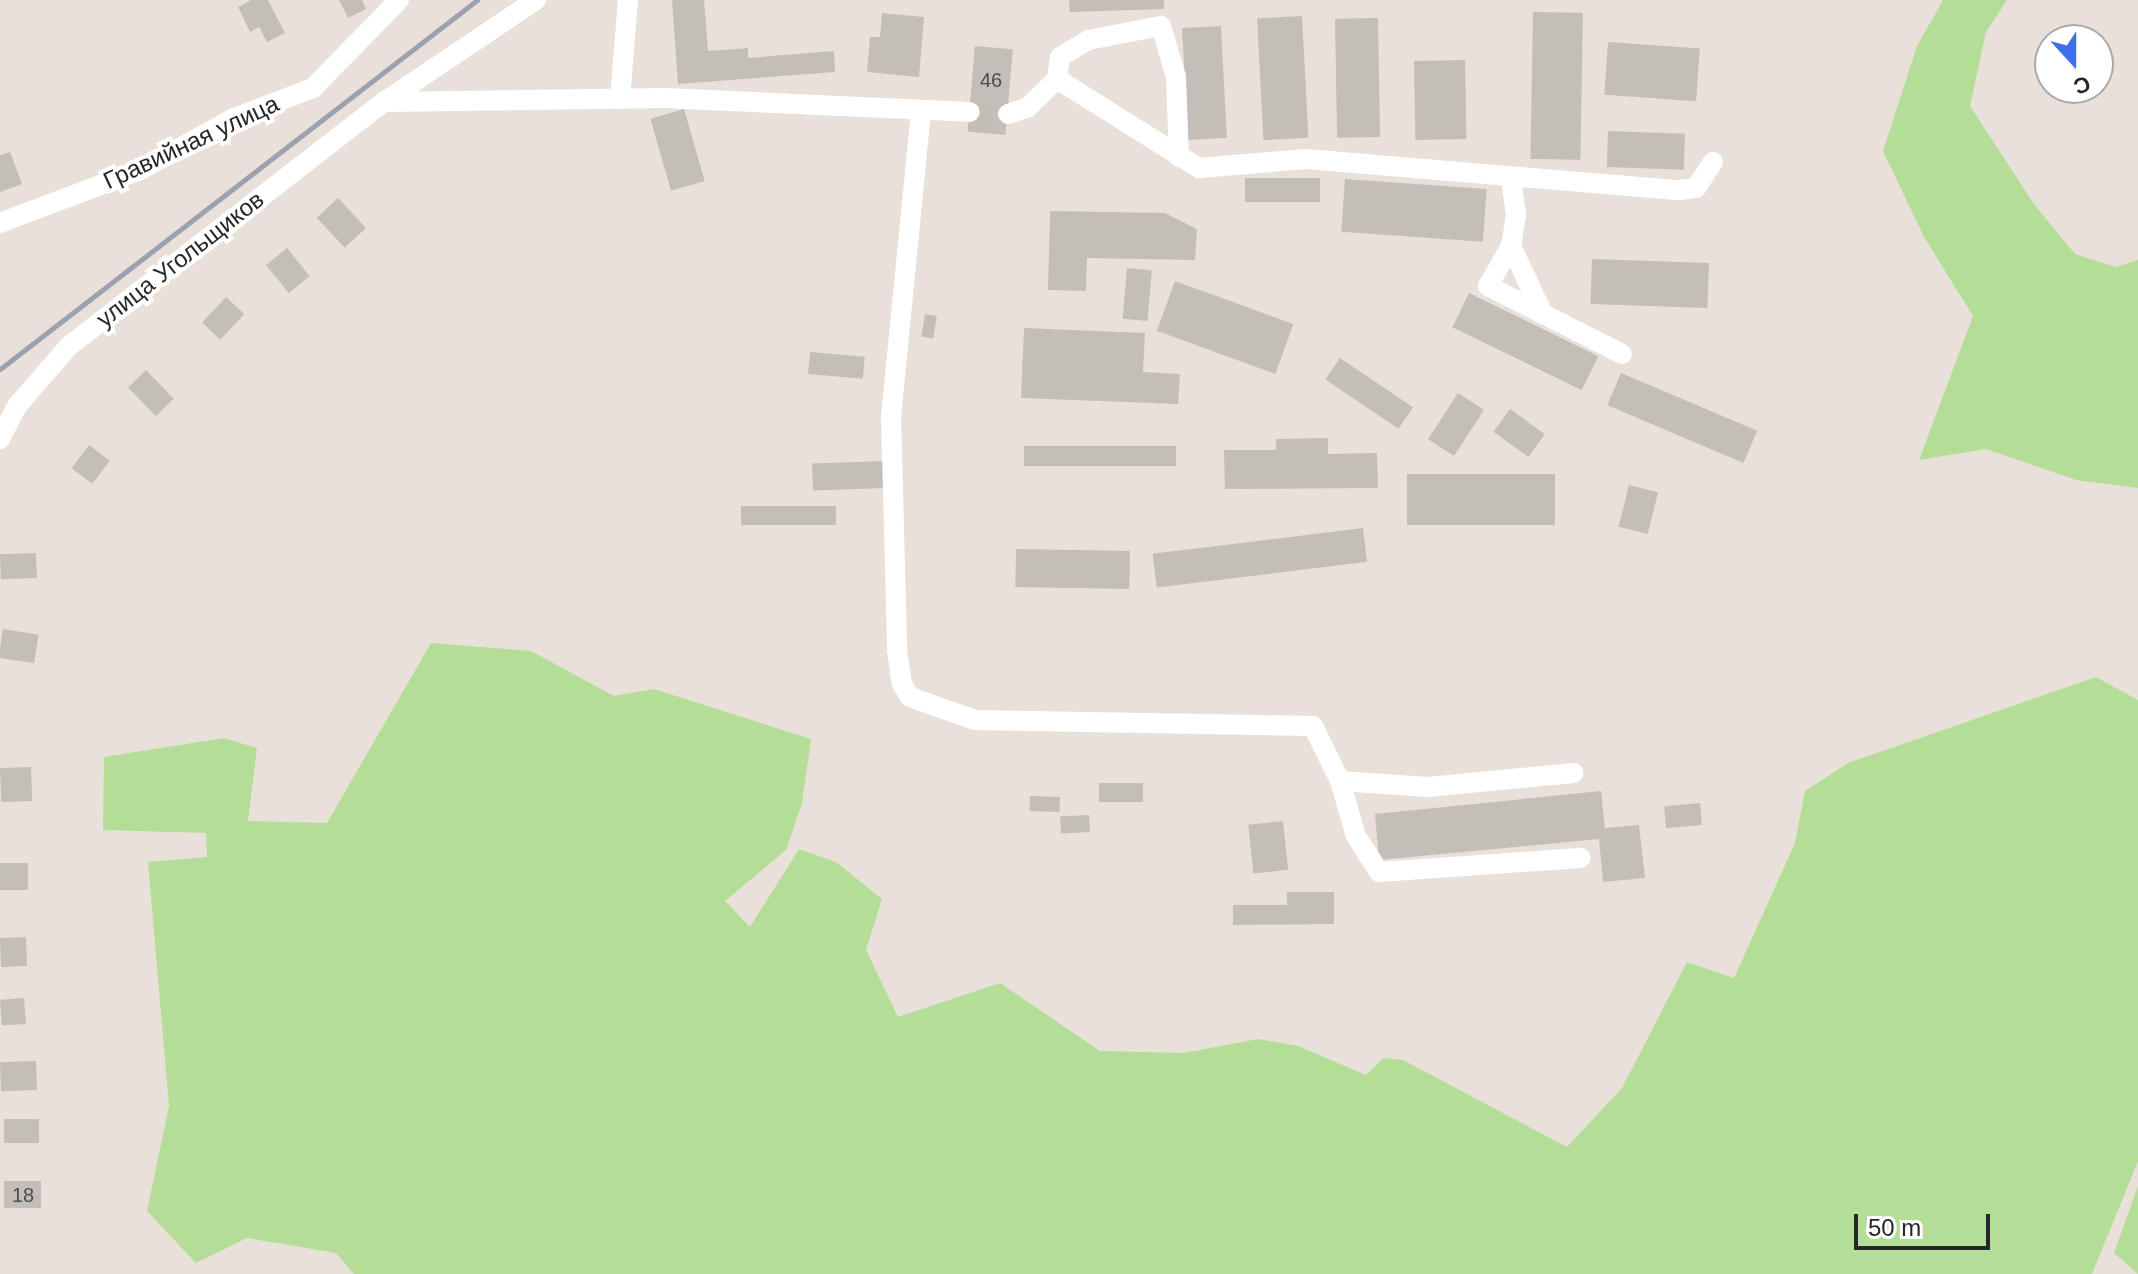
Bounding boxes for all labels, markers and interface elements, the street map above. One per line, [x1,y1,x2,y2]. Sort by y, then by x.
north arrow [2034,24,2114,104]
house number: 46 [980,68,1002,92]
text: С [2070,70,2094,100]
street label: Гравийная улица [99,89,283,195]
street label: улица Угольщиков [91,185,269,333]
house number: 18 [12,1183,34,1207]
scale bar [1858,1198,1994,1248]
text: 50 m [1868,1214,1921,1241]

